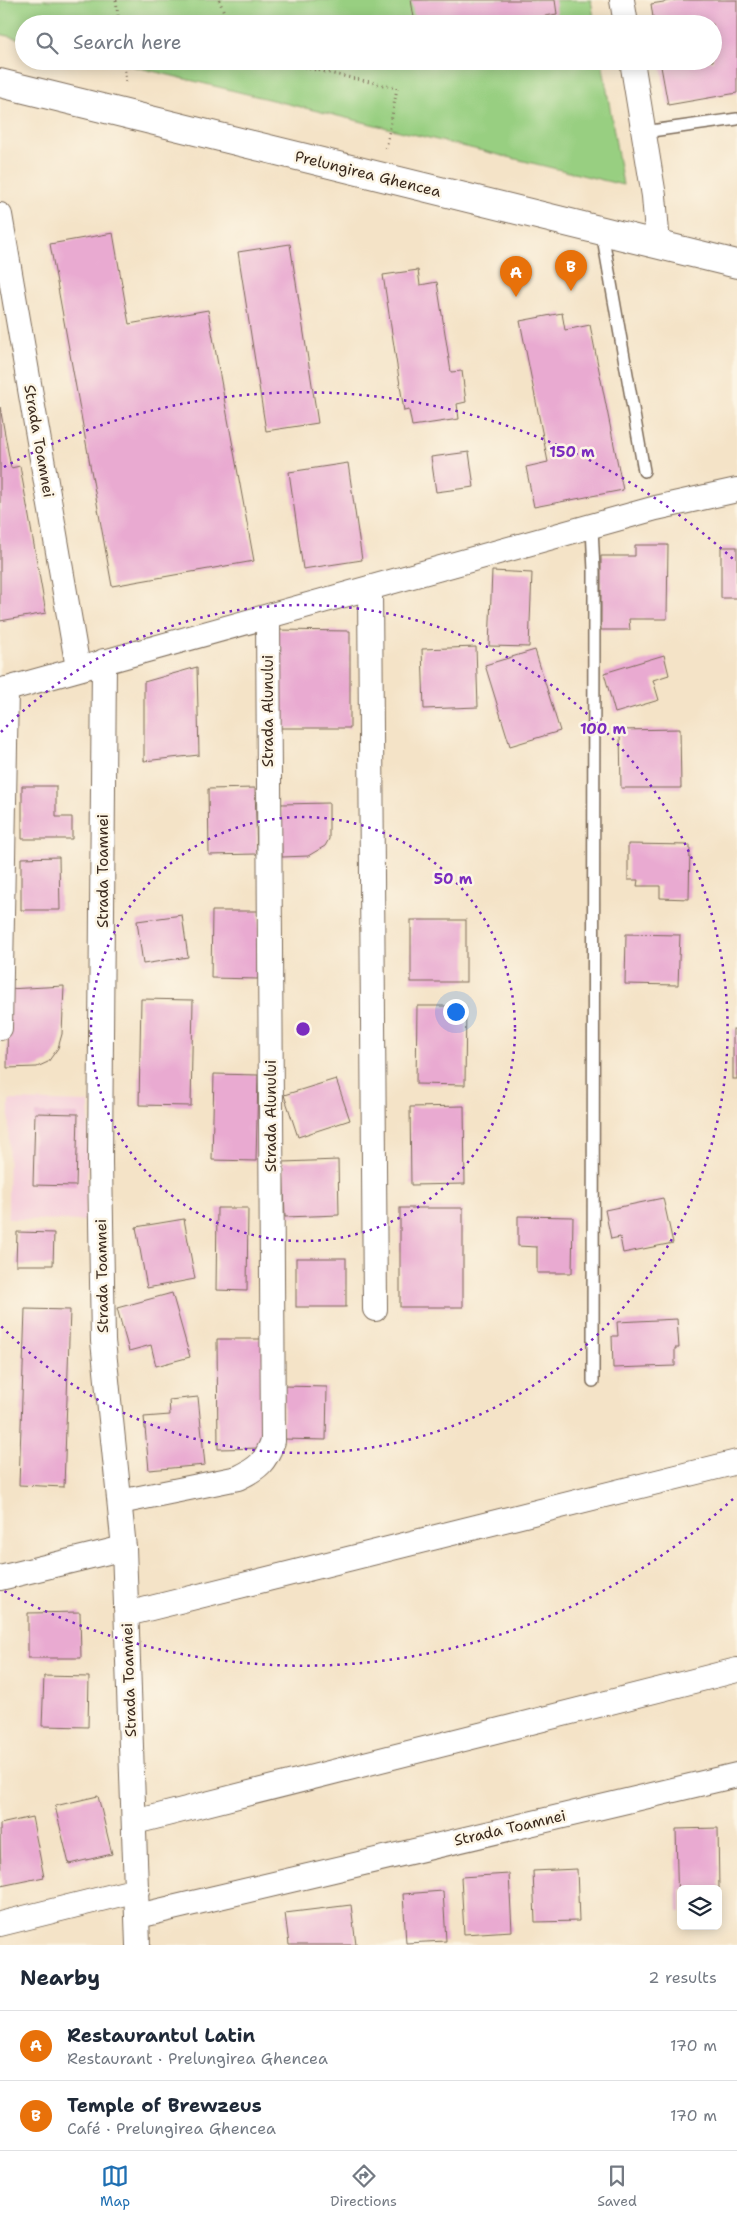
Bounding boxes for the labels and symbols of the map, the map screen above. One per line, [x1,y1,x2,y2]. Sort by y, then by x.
street label: Prelungirea Ghencea [293,146,444,202]
pin: B [555,250,587,291]
pin: A [500,256,532,297]
street label: Strada Toamnei [19,383,59,499]
text: 150 m [549,442,595,462]
street label: Strada Alunului [258,655,278,767]
text: 100 m [580,719,626,739]
street label: Strada Toamnei [93,814,113,928]
text: 50 m [434,869,473,889]
your location [443,999,469,1025]
centre of rings [294,1020,312,1038]
street label: Strada Alunului [261,1060,281,1172]
street label: Strada Toamnei [91,1219,113,1333]
street label: Strada Toamnei [117,1623,141,1737]
street label: Strada Toamnei [452,1805,568,1851]

